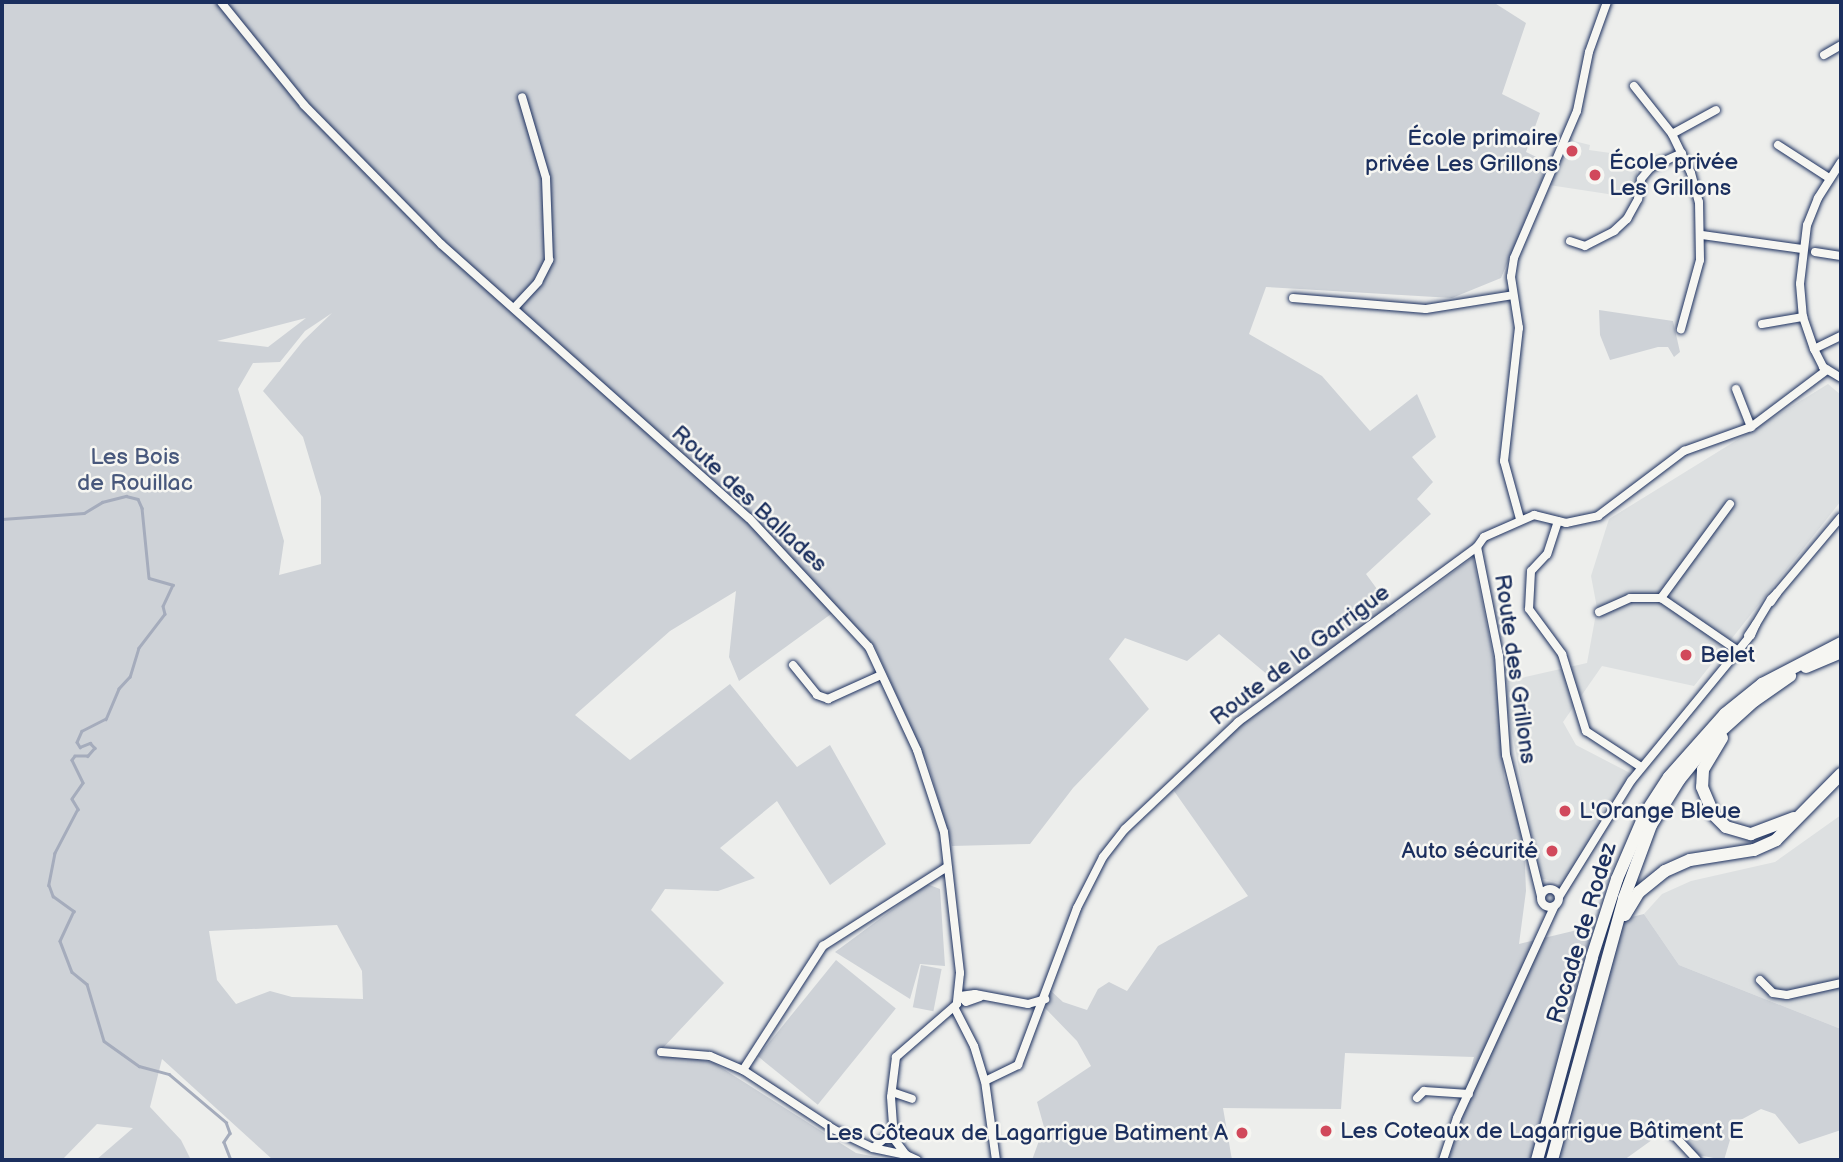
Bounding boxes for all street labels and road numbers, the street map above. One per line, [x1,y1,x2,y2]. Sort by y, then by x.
street label: Route des Ballades [665,420,833,578]
street label: Route des Grillons [1488,572,1542,766]
street label: Route de la Garrigue [1205,579,1395,731]
street label: Rocade de Rodez [1541,839,1623,1027]

